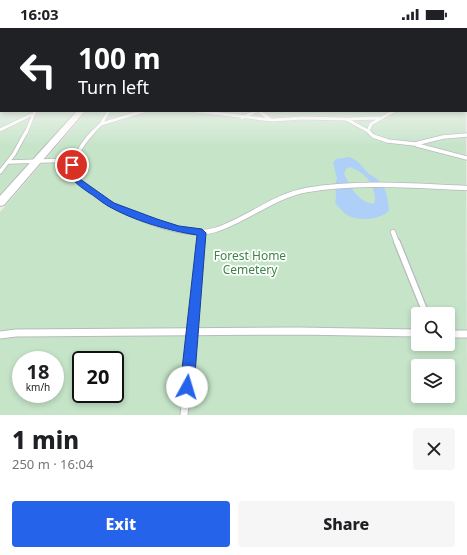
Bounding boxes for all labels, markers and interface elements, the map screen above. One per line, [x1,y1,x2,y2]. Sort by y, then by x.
text: 16:03 [20,4,59,24]
text: 100 m [78,39,161,77]
icon: left [12,44,64,96]
text: Turn left [78,75,149,99]
pin [55,148,89,182]
icon: arrive [61,154,83,176]
park label: Forest Home Cemetery [214,247,286,278]
map controls [411,307,455,403]
button: search [411,307,455,351]
speed limit sign: 20 [72,351,124,403]
text: 18 [27,358,49,385]
button: layers [411,359,455,403]
position arrow [166,366,208,408]
text: km/h [26,380,50,394]
text: 1 min [12,423,79,456]
button: close [413,428,455,470]
text: 250 m · 16:04 [12,455,93,473]
button: Exit [12,501,230,547]
button: Share [238,501,455,547]

